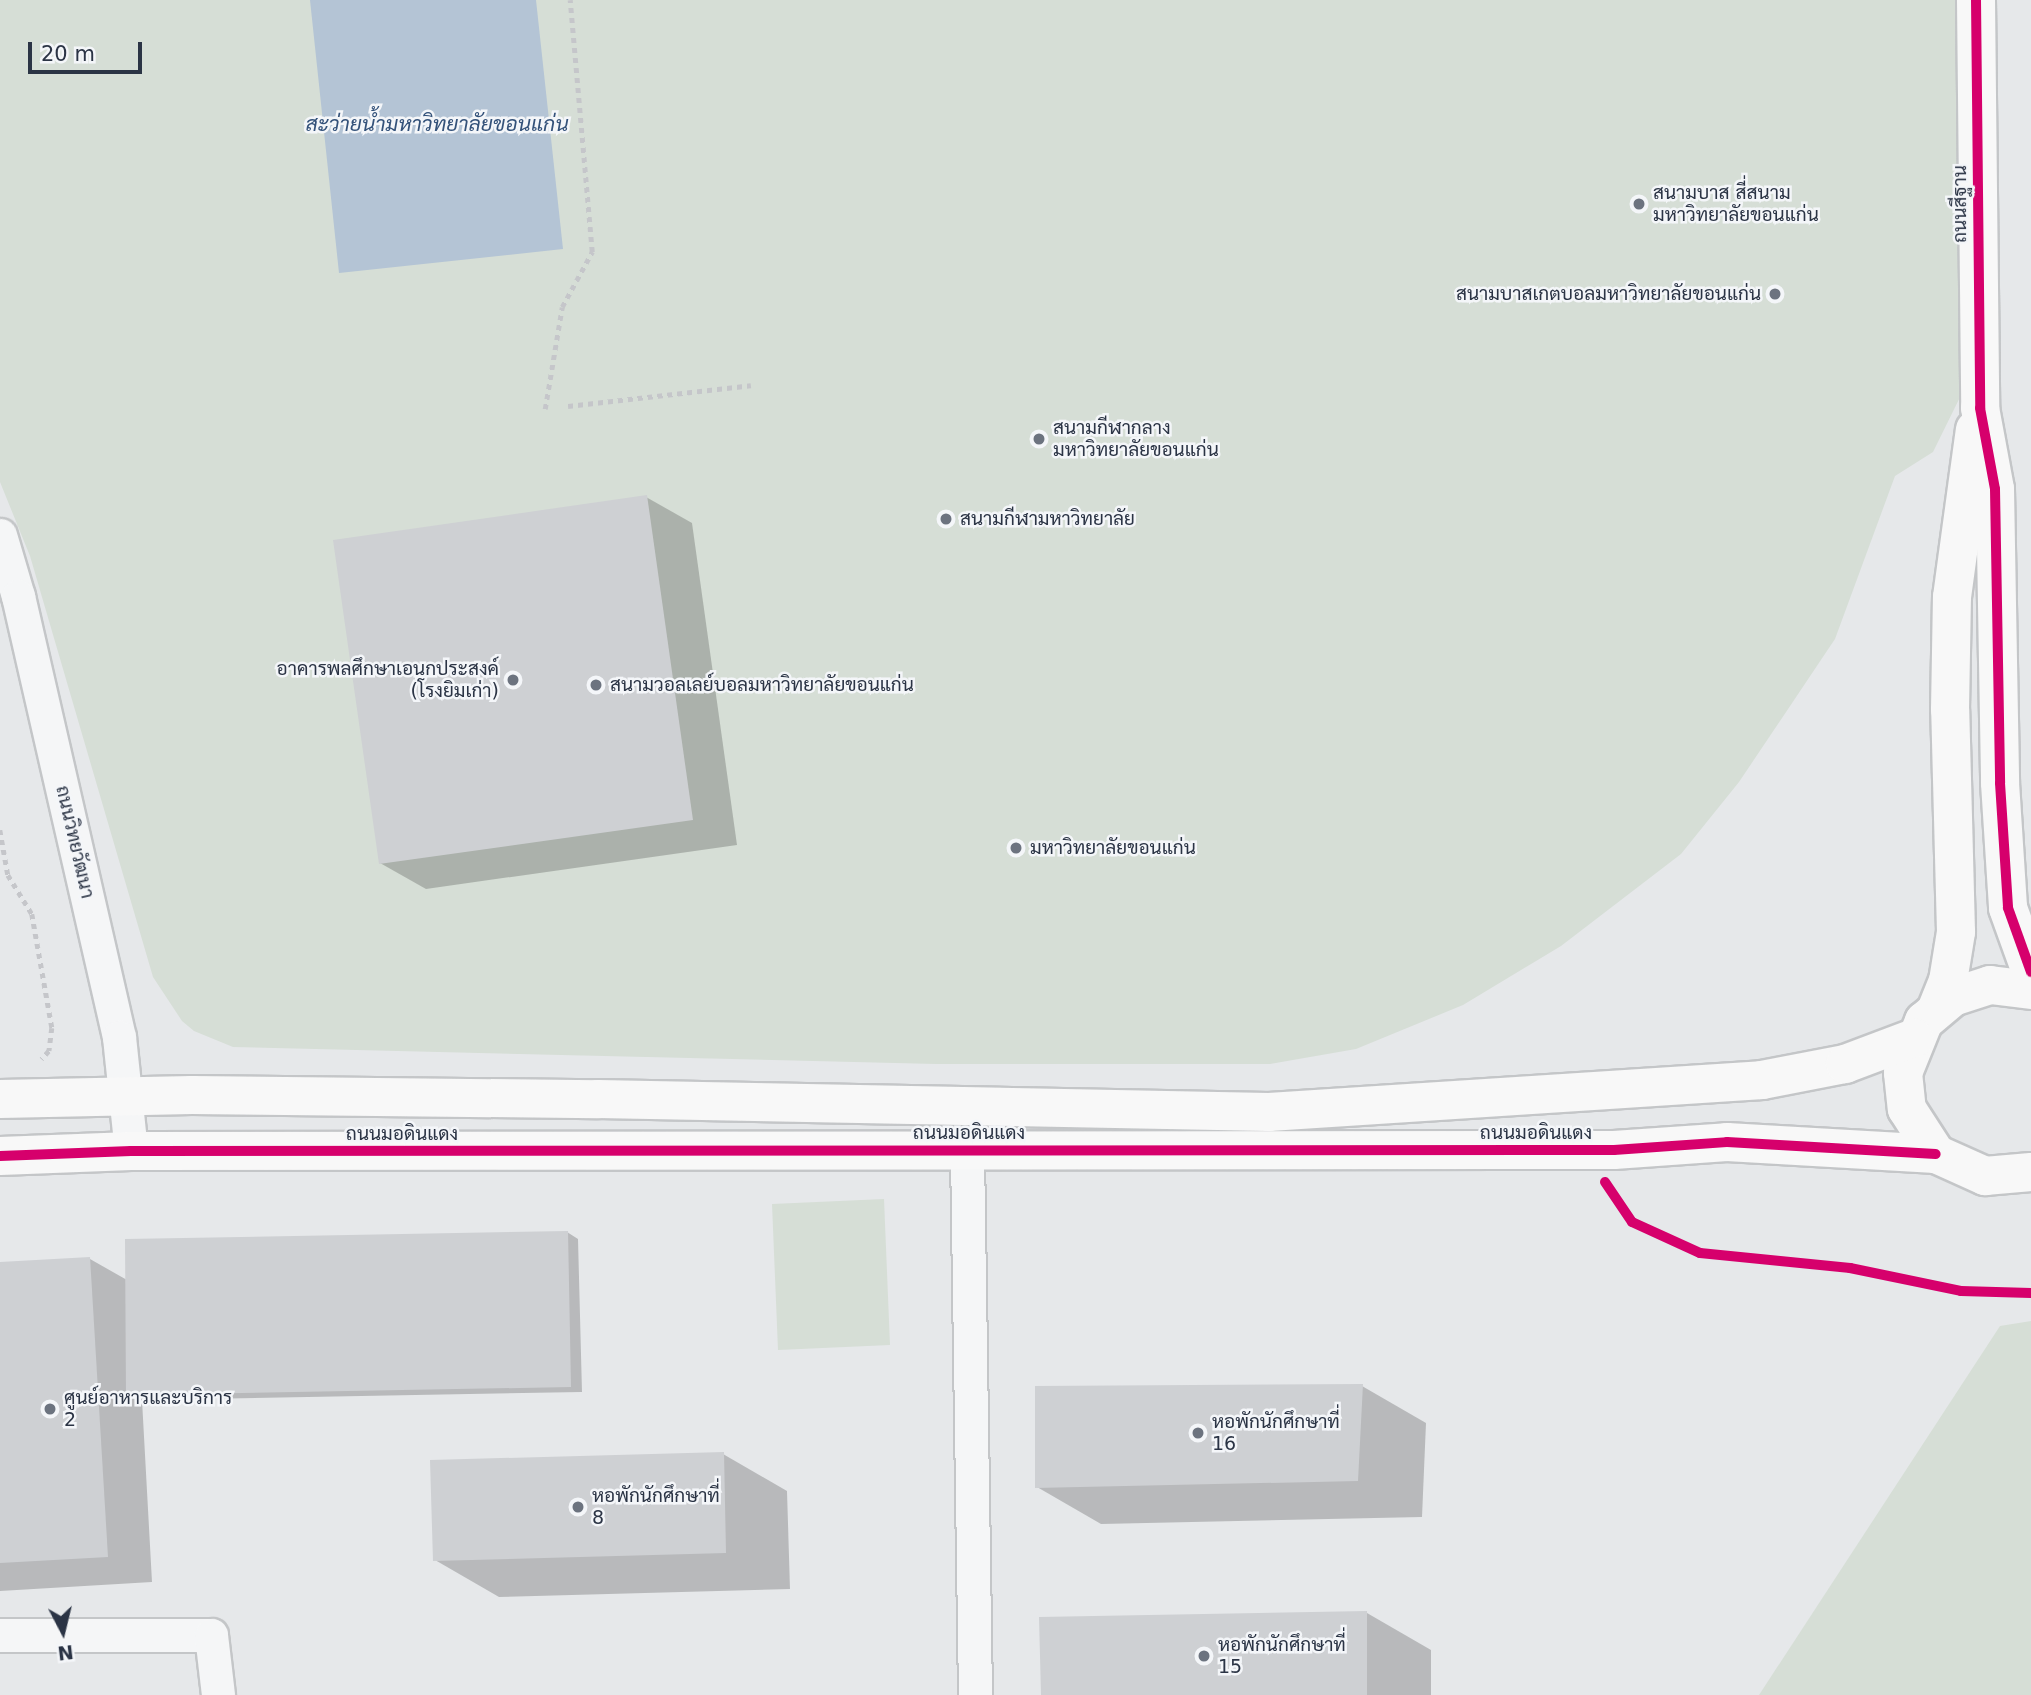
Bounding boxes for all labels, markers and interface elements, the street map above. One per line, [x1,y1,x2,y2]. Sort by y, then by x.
scale bar [32,28,145,72]
text: 20 m [41,42,95,66]
water label: สะว่ายน้ำมหาวิทยาลัยขอนแก่น [305,111,569,137]
street label: ถนนสีฐาน [1949,165,1971,243]
place label: สนามบาส สี่สนาม มหาวิทยาลัยขอนแก่น [1653,182,1819,226]
marker: สนามบาส สี่สนาม มหาวิทยาลัยขอนแก่น [1631,196,1647,212]
place label: สนามบาสเกตบอลมหาวิทยาลัยขอนแก่น [1456,283,1761,305]
marker: สนามบาสเกตบอลมหาวิทยาลัยขอนแก่น [1767,286,1783,302]
place label: สนามกีฬากลาง มหาวิทยาลัยขอนแก่น [1053,417,1219,461]
marker: สนามกีฬากลาง มหาวิทยาลัยขอนแก่น [1031,431,1047,447]
place label: สนามกีฬามหาวิทยาลัย [960,508,1135,530]
marker: สนามกีฬามหาวิทยาลัย [938,511,954,527]
place label: อาคารพลศึกษาเอนกประสงค์ (โรงยิมเก่า) [277,658,499,702]
marker: อาคารพลศึกษาเอนกประสงค์ (โรงยิมเก่า) [505,672,521,688]
place label: สนามวอลเลย์บอลมหาวิทยาลัยขอนแก่น [610,674,914,696]
marker: สนามวอลเลย์บอลมหาวิทยาลัยขอนแก่น [588,677,604,693]
street label: ถนนวิทยวัฒนา [51,783,99,901]
place label: มหาวิทยาลัยขอนแก่น [1030,837,1196,859]
marker: มหาวิทยาลัยขอนแก่น [1008,840,1024,856]
street label: ถนนมอดินแดง [913,1122,1025,1144]
street label: ถนนมอดินแดง [1480,1122,1592,1144]
street label: ถนนมอดินแดง [346,1123,458,1145]
place label: ศูนย์อาหารและบริการ 2 [64,1387,232,1431]
marker: ศูนย์อาหารและบริการ 2 [42,1401,58,1417]
place label: หอพักนักศึกษาที่ 16 [1212,1411,1340,1455]
marker: หอพักนักศึกษาที่ 16 [1190,1425,1206,1441]
place label: หอพักนักศึกษาที่ 8 [592,1485,720,1529]
marker: หอพักนักศึกษาที่ 8 [570,1499,586,1515]
north arrow [28,1597,98,1667]
place label: หอพักนักศึกษาที่ 15 [1218,1634,1346,1678]
text: N [56,1641,75,1665]
marker: หอพักนักศึกษาที่ 15 [1196,1648,1212,1664]

